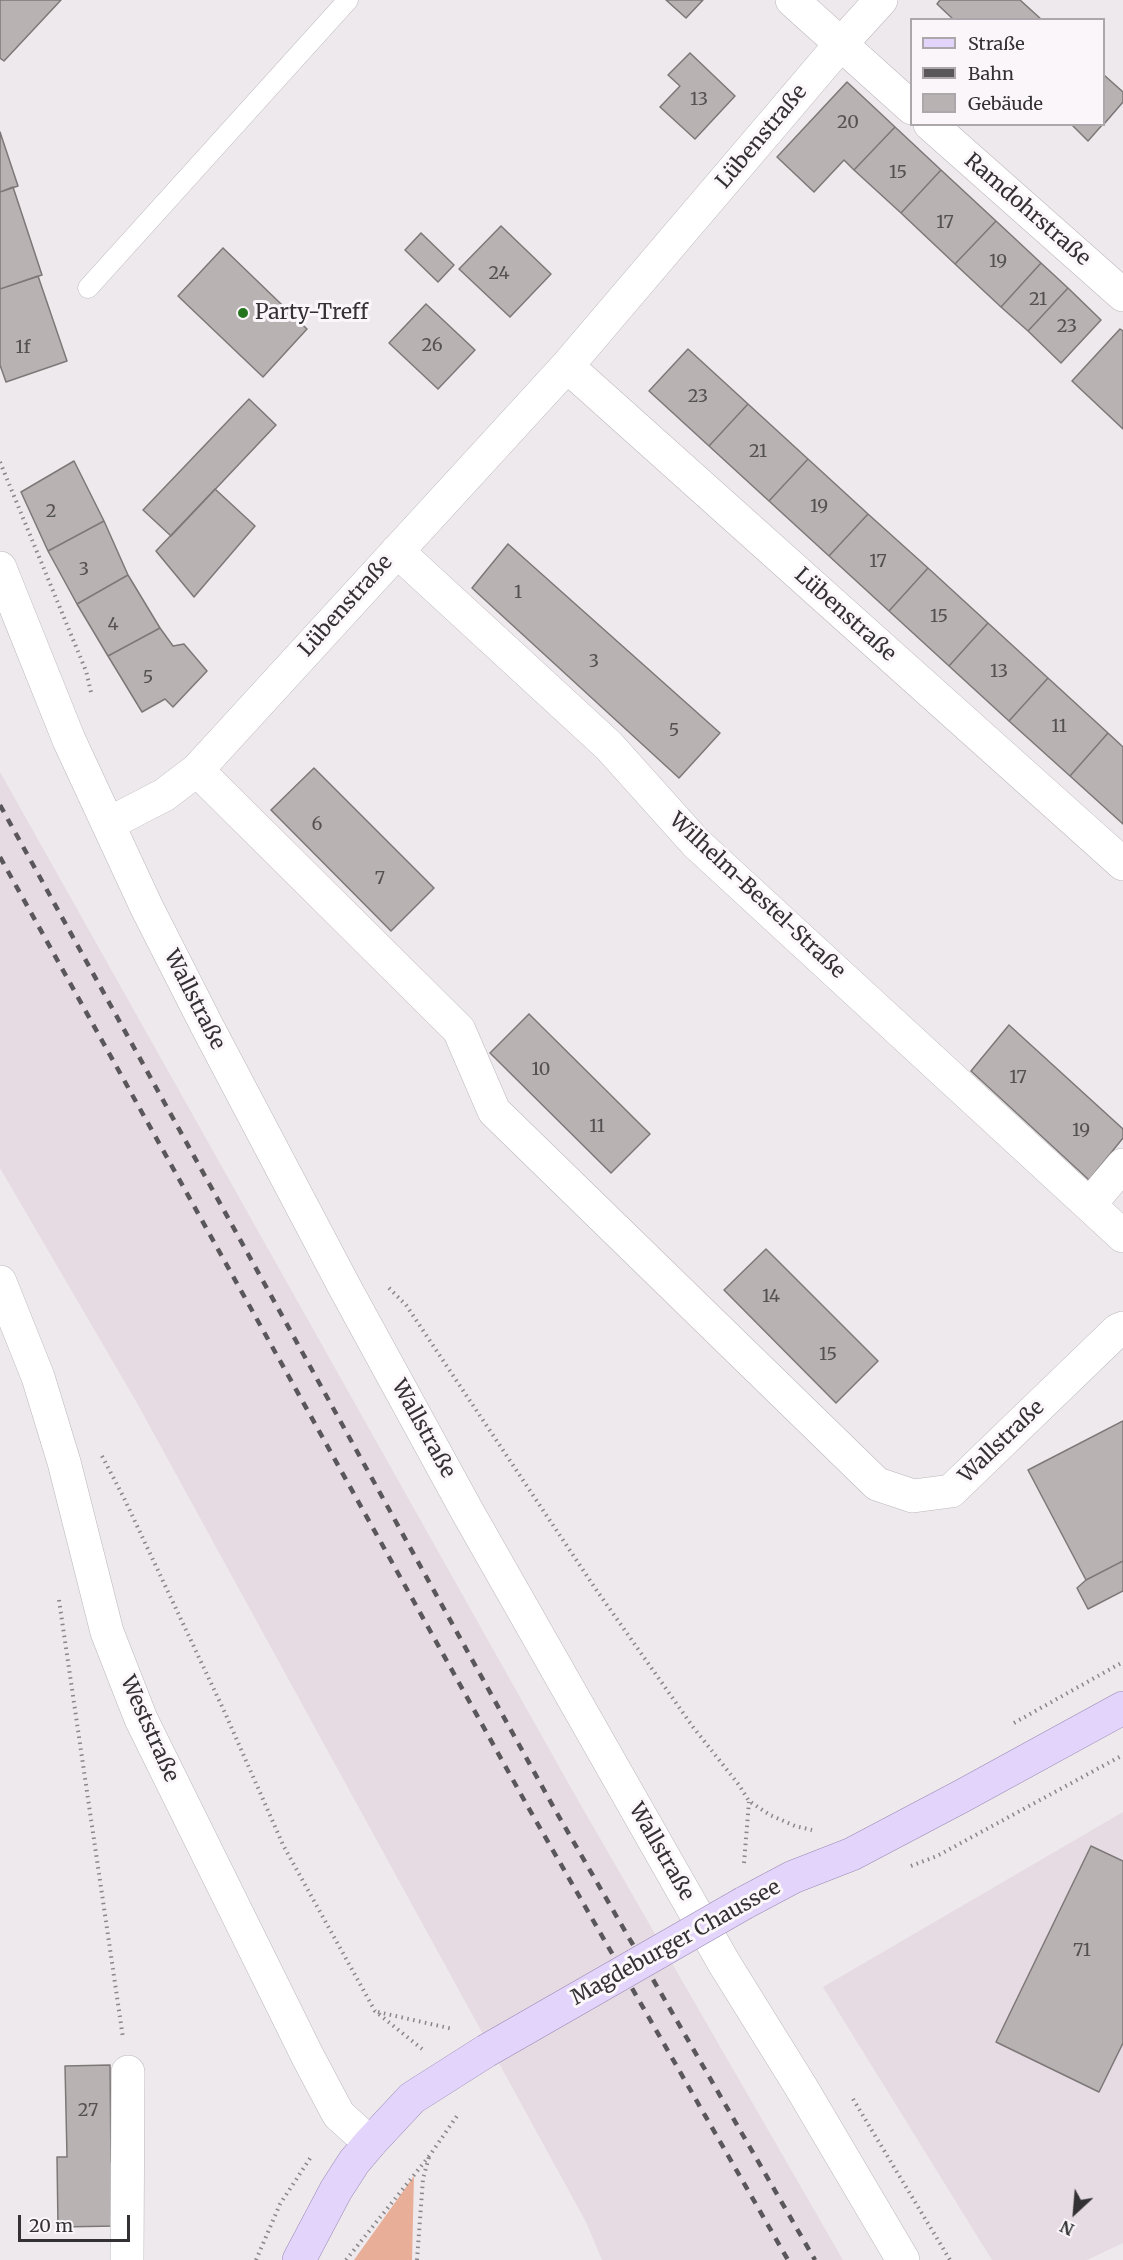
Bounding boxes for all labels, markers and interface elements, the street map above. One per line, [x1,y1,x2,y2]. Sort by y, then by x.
legend [910,18,1105,126]
text: Straße [968,32,1025,55]
text: Bahn [968,62,1014,85]
street label: Lübenstraße [711,80,813,194]
house number: 13 [690,89,708,111]
text: Gebäude [968,92,1043,115]
house number: 20 [837,112,859,134]
street label: Ramdohrstraße [959,148,1095,272]
house number: 15 [889,162,907,184]
house number: 17 [936,212,954,234]
house number: 19 [989,251,1007,273]
house number: 24 [488,263,510,285]
house number: 21 [1029,289,1047,311]
place label: Party-Treff [255,300,368,326]
marker: Party-Treff [236,306,250,320]
house number: 23 [1057,316,1077,338]
house number: 26 [421,335,443,357]
house number: 1f [16,337,30,359]
house number: 23 [688,386,708,408]
house number: 21 [749,441,767,463]
house number: 19 [810,496,828,518]
house number: 2 [46,501,56,523]
street label: Lübenstraße [294,550,398,662]
house number: 17 [869,551,887,573]
house number: 3 [79,559,89,581]
street label: Lübenstraße [789,563,901,667]
house number: 1 [514,582,522,604]
house number: 15 [930,606,948,628]
house number: 4 [107,614,119,636]
house number: 3 [589,651,599,673]
house number: 13 [990,661,1008,683]
house number: 5 [143,667,153,689]
house number: 11 [1051,716,1067,738]
house number: 5 [669,720,679,742]
street label: Wilhelm-Bestel-Straße [664,808,850,984]
house number: 6 [312,814,322,836]
house number: 7 [375,868,385,890]
street label: Wallstraße [158,946,230,1054]
house number: 10 [532,1059,550,1081]
house number: 17 [1009,1067,1027,1089]
house number: 11 [589,1116,605,1138]
house number: 19 [1072,1120,1090,1142]
house number: 14 [762,1286,780,1308]
house number: 15 [819,1344,837,1366]
street label: Wallstraße [386,1375,460,1483]
street label: Wallstraße [954,1395,1050,1489]
street label: Weststraße [114,1672,184,1786]
street label: Wallstraße [623,1799,699,1905]
street label: Magdeburger Chaussee [567,1875,785,2011]
house number: 71 [1073,1940,1091,1962]
house number: 27 [78,2100,98,2122]
north arrow [1045,2182,1105,2242]
scale bar [21,2203,134,2241]
text: 20 m [29,2214,73,2237]
text: N [1057,2216,1077,2240]

